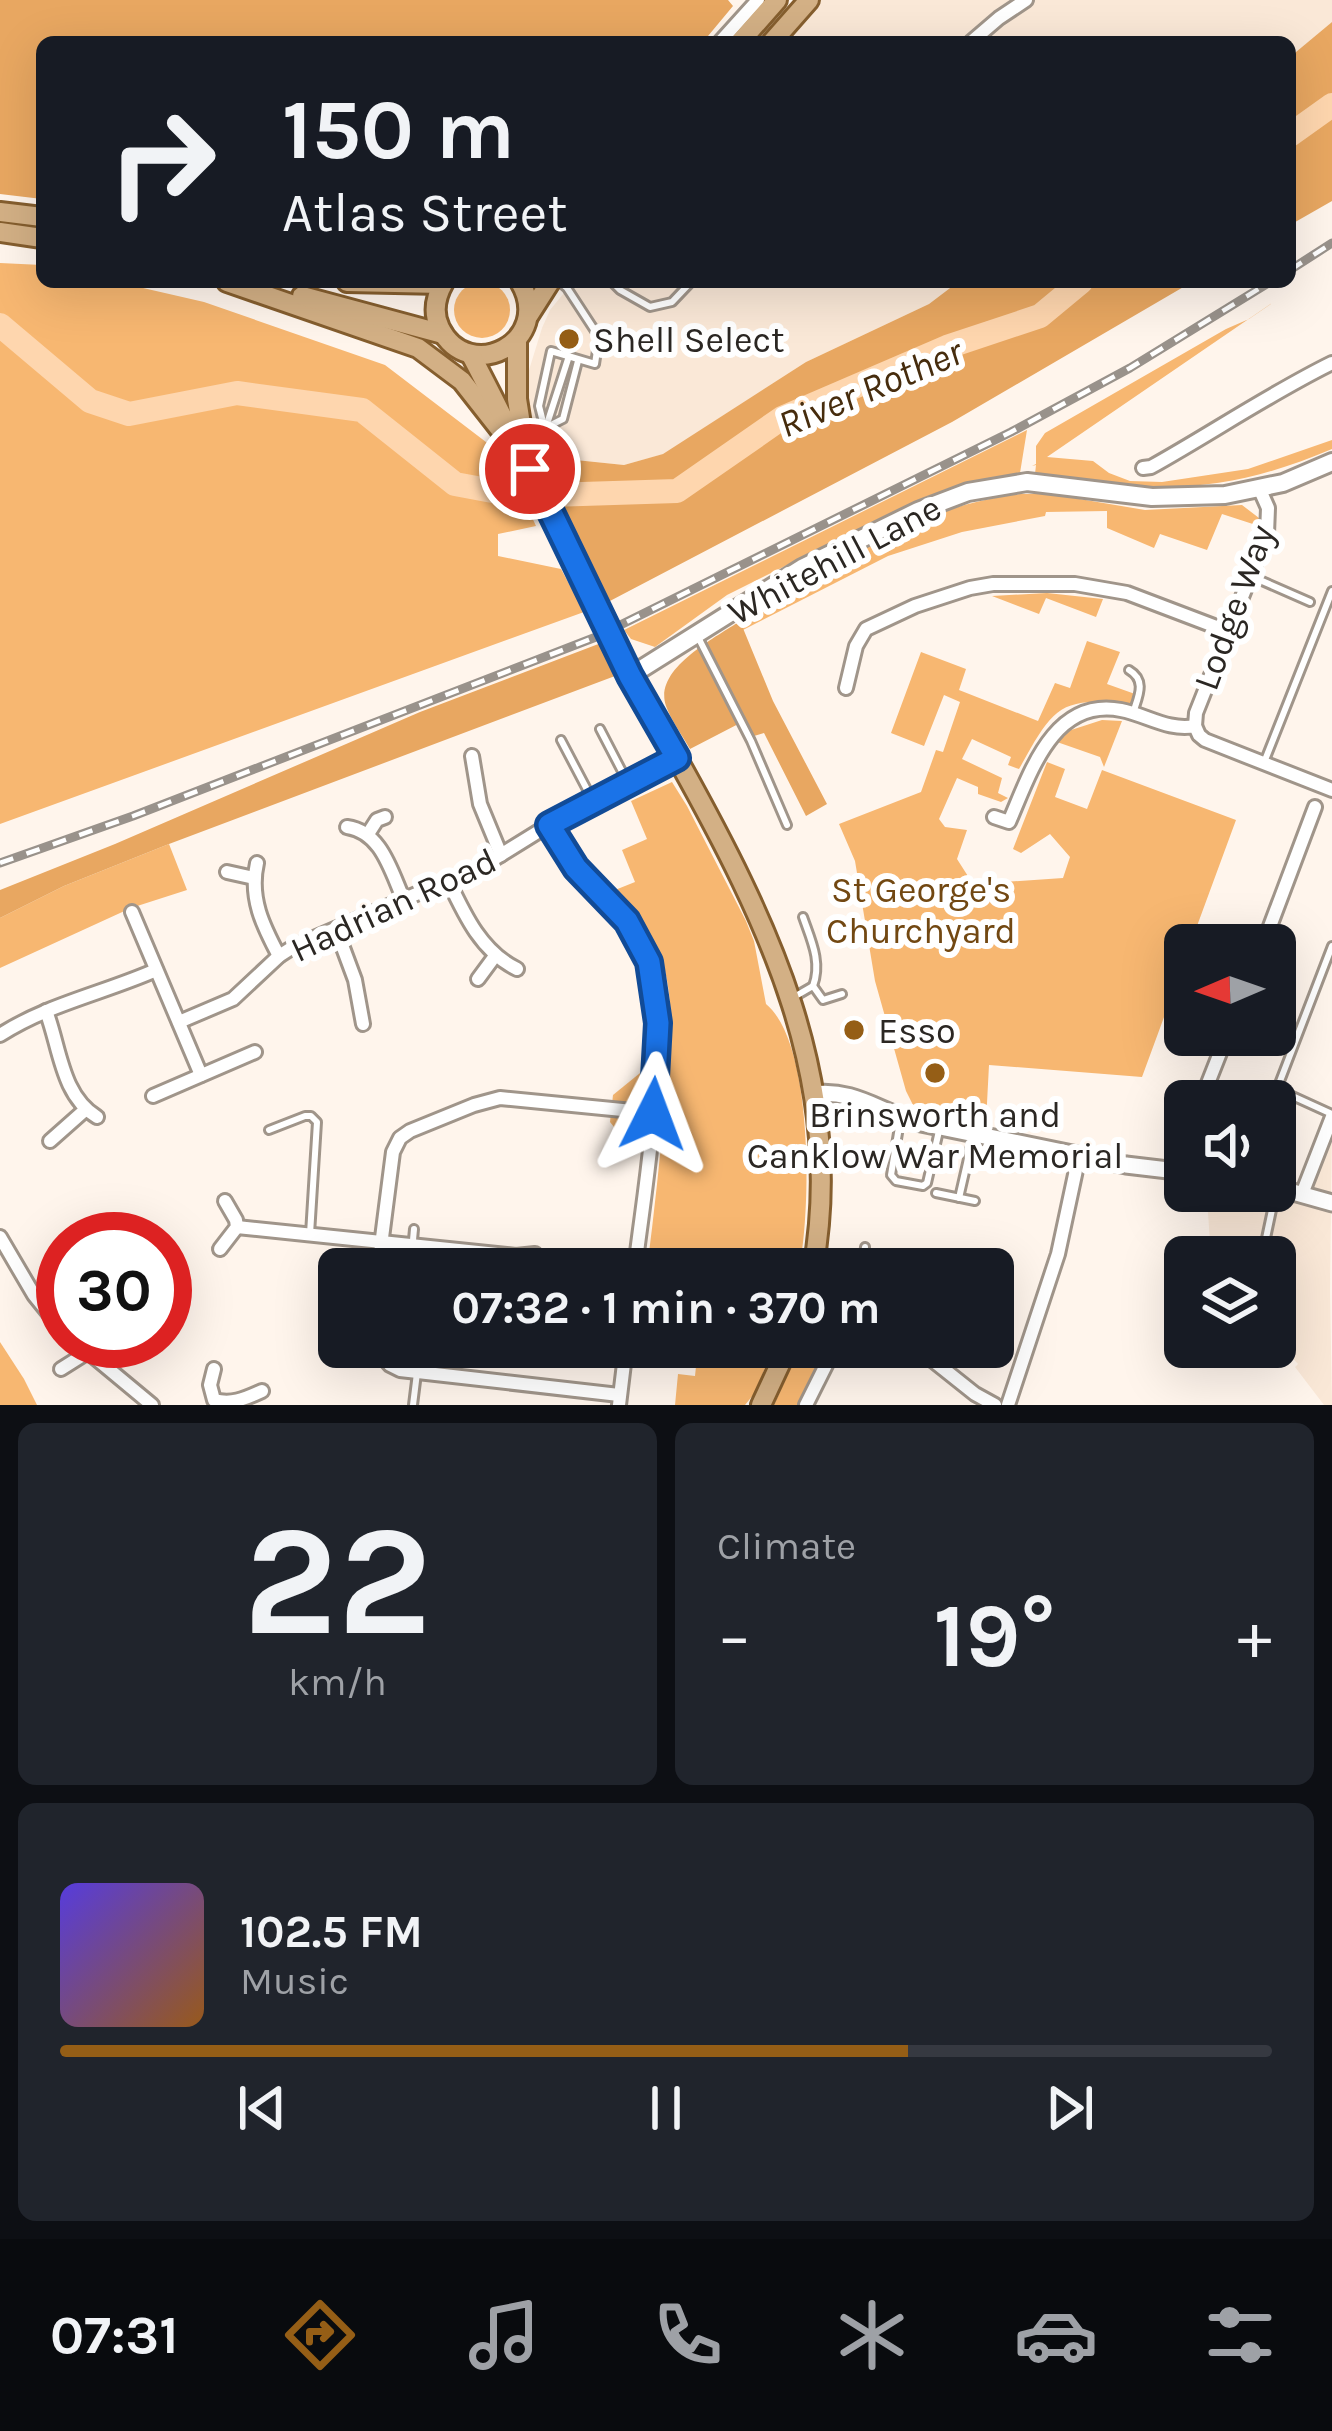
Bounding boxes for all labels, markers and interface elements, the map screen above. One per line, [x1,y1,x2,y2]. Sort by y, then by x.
text: 150 m [282,81,515,179]
icon: right [84,84,240,240]
text: Atlas Street [282,181,568,245]
place label: Shell Select [593,319,785,361]
marker: Shell Select [556,326,582,352]
water label: River Rother [771,328,971,447]
pin [479,418,581,520]
icon: arrive [497,436,563,502]
street label: Whitehill Lane [721,486,948,634]
street label: Lodge Way [1185,519,1283,696]
street label: Hadrian Road [284,839,503,971]
park label: St George's Churchyard [826,869,1016,952]
north arrow [1164,924,1296,1056]
map controls [1164,924,1296,1368]
place label: Esso [878,1010,956,1052]
marker: Esso [841,1017,867,1043]
position arrow [590,1051,716,1177]
marker: Brinsworth and Canklow War Memorial [922,1060,948,1086]
button: sound [1164,1080,1296,1212]
place label: Brinsworth and Canklow War Memorial [747,1094,1123,1177]
speed limit sign: 30 [36,1212,192,1368]
button: layers [1164,1236,1296,1368]
text: 07:32 · 1 min · 370 m [452,1282,880,1334]
text: 22 [243,1490,432,1672]
text: Climate [717,1523,856,1569]
text: 19° [934,1583,1055,1689]
text: − [717,1597,752,1675]
text: + [1237,1597,1272,1675]
text: km/h [288,1659,387,1705]
text: 102.5 FM [240,1906,423,1958]
text: Music [240,1958,349,2004]
icon: previous [229,2075,295,2141]
icon: pause [633,2075,699,2141]
icon: next [1037,2075,1103,2141]
icon: directions [278,2293,362,2377]
icon: music [462,2293,546,2377]
icon: phone [646,2293,730,2377]
icon: climate [830,2293,914,2377]
icon: car [1014,2293,1098,2377]
icon: filters [1198,2293,1282,2377]
text: 07:31 [50,2303,178,2367]

